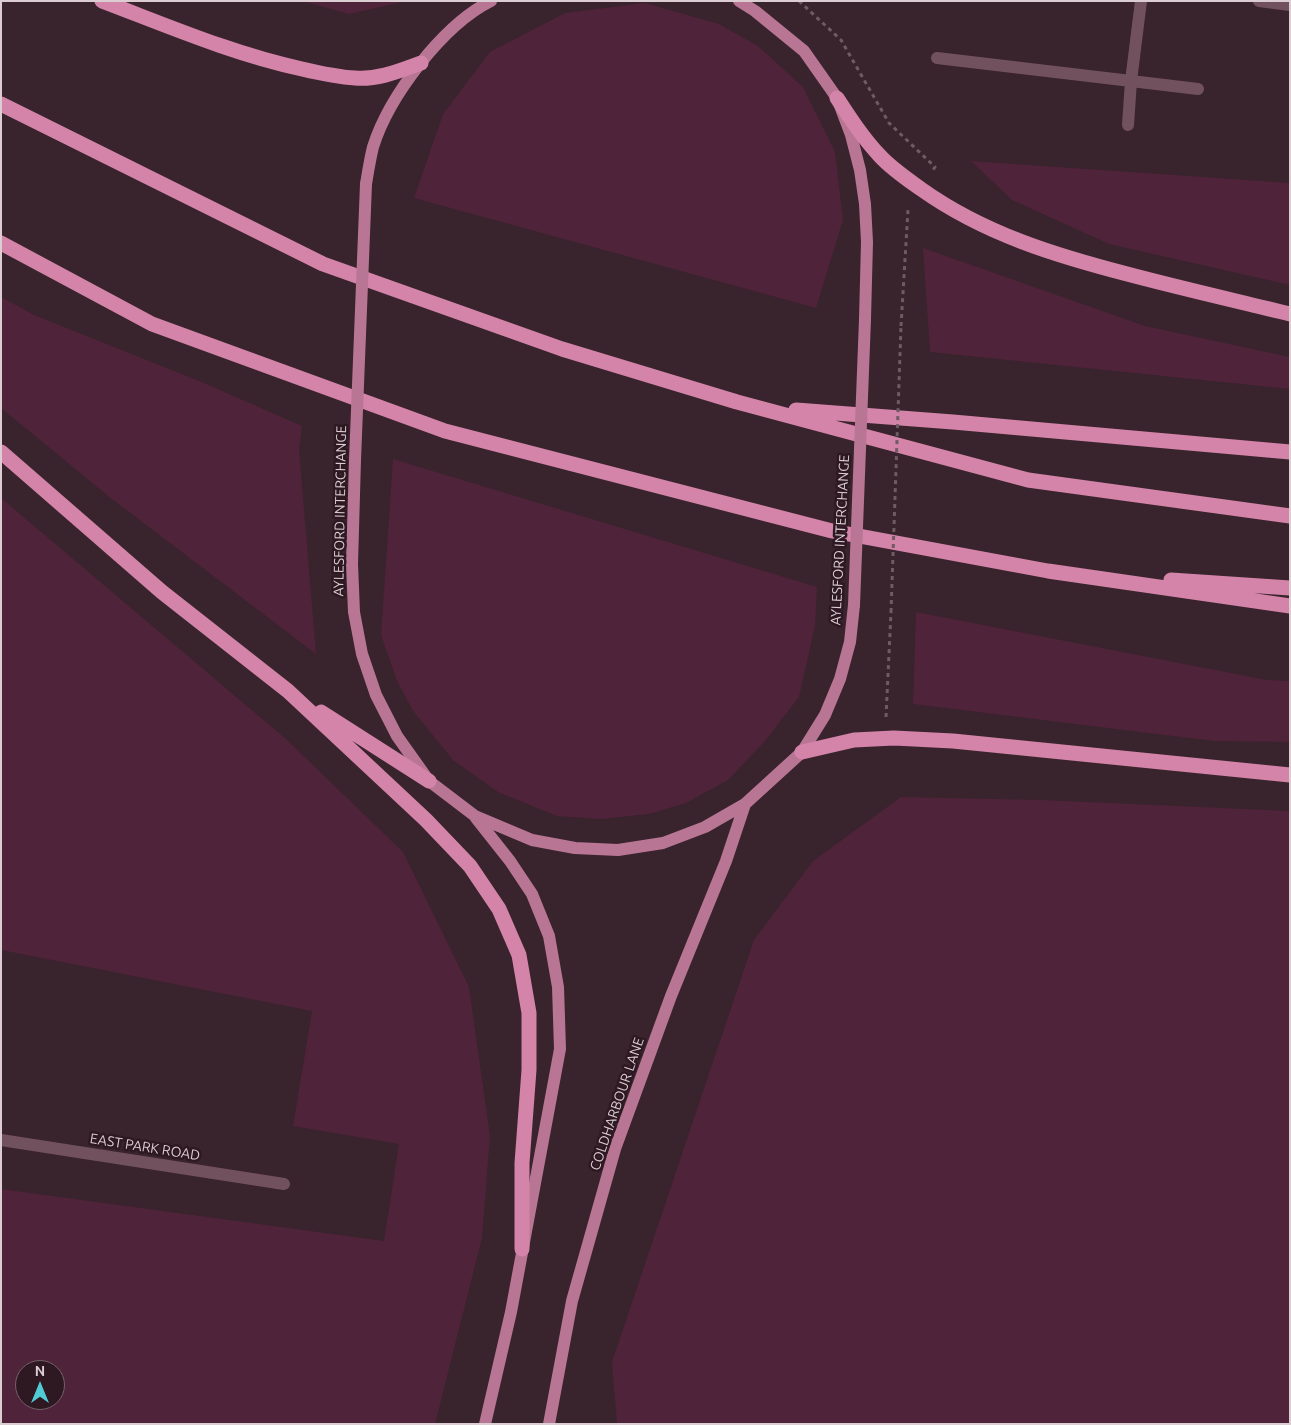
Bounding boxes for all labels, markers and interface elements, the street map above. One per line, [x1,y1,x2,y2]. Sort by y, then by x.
street label: AYLESFORD INTERCHANGE [330,425,350,597]
street label: AYLESFORD INTERCHANGE [827,454,853,626]
street label: COLDHARBOUR LANE [586,1035,648,1173]
street label: EAST PARK ROAD [89,1130,201,1164]
north arrow [15,1360,65,1410]
text: N [35,1363,45,1379]

